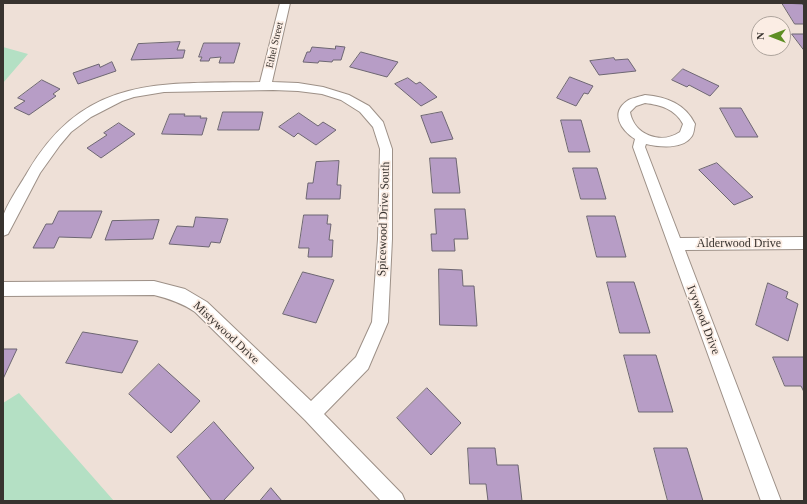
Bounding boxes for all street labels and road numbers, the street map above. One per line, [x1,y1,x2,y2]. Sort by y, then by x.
street label: Ethel Street [264,21,286,69]
street label: Spicewood Drive South [375,161,393,277]
street label: Alderwood Drive [697,237,781,251]
street label: Ivywood Drive [683,283,723,357]
street label: Mistywood Drive [190,299,262,367]

